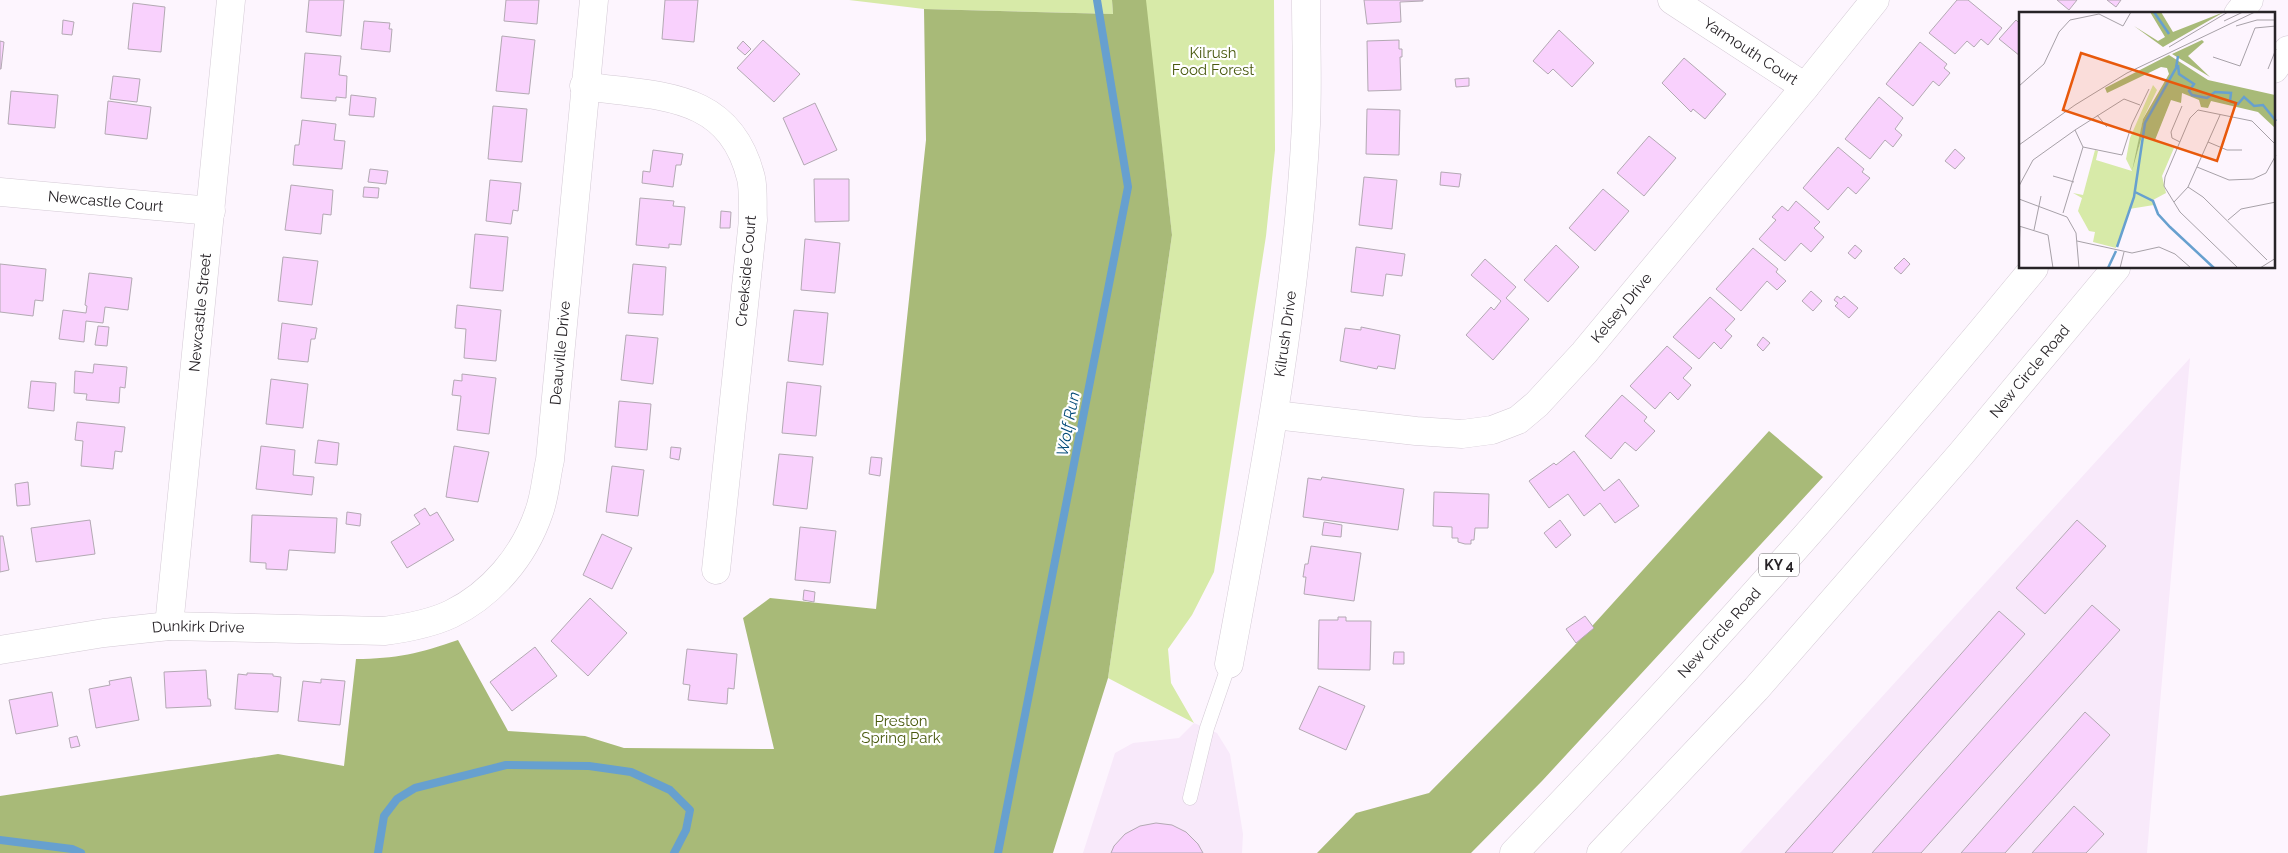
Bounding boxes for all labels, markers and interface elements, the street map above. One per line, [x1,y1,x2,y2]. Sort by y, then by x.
inset map [2019,12,2276,269]
street label: Yarmouth Court [1700,14,1801,89]
park label: Kilrush Food Forest [1172,44,1254,79]
street label: Newcastle Court [47,187,164,216]
street label: Creekside Court [732,215,760,327]
street label: Newcastle Street [185,252,215,373]
street label: Kelsey Drive [1587,269,1656,346]
street label: Kilrush Drive [1270,289,1300,378]
street label: Deauville Drive [546,300,574,406]
street label: New Circle Road [1986,321,2074,421]
water label: Wolf Run [1052,390,1084,458]
road number: KY 4 [1759,554,1799,576]
street label: New Circle Road [1674,584,1765,682]
street label: Dunkirk Drive [151,617,245,637]
park label: Preston Spring Park [861,712,941,747]

